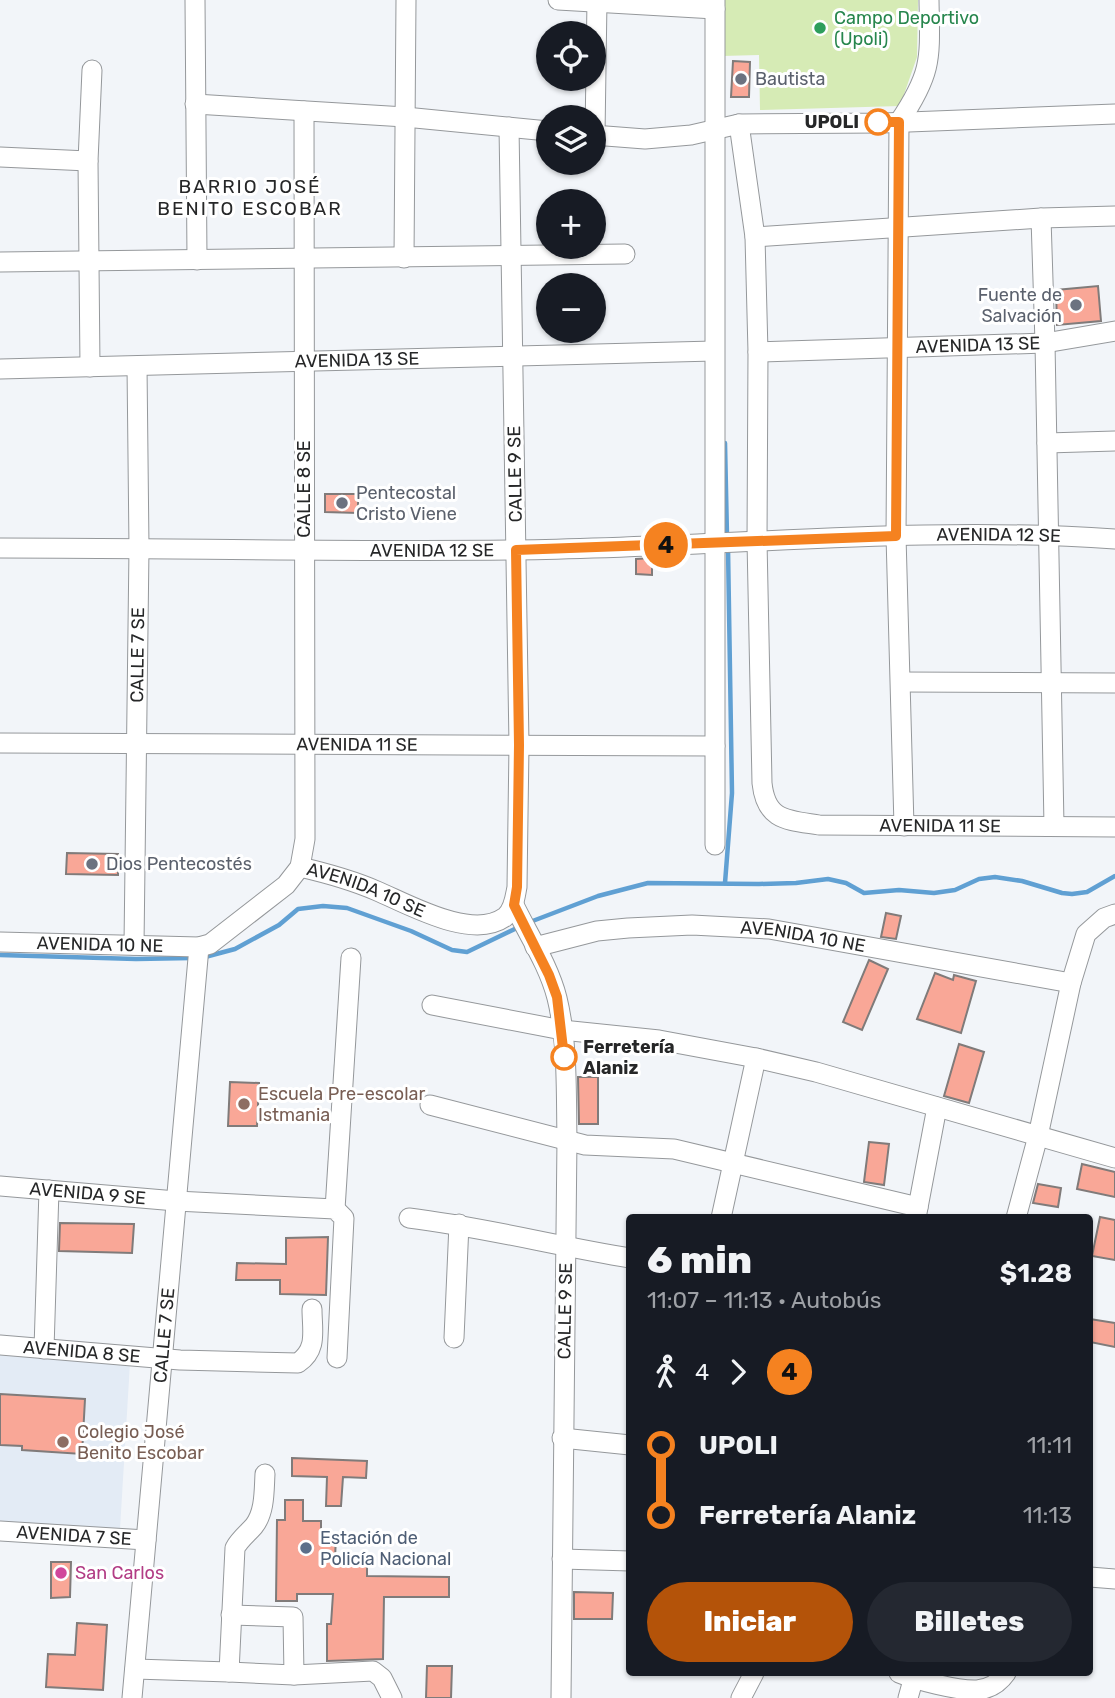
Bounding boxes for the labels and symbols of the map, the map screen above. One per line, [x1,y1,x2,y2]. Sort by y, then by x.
place label: Campo Deportivo (Upoli) [834,7,979,50]
marker: Campo Deportivo (Upoli) [812,20,828,36]
place label: Bautista [755,68,825,90]
marker: Bautista [733,71,749,87]
marker: UPOLI [865,109,891,135]
place label: UPOLI [804,111,859,133]
district label: BARRIO JOSÉ BENITO ESCOBAR [157,175,343,220]
place label: Fuente de Salvación [978,284,1062,327]
marker: Fuente de Salvación [1068,297,1084,313]
street label: AVENIDA 13 SE [915,332,1041,358]
street label: AVENIDA 13 SE [294,347,419,373]
street label: CALLE 9 SE [503,425,527,523]
street label: CALLE 8 SE [293,440,315,538]
place label: Pentecostal Cristo Viene [356,482,457,525]
marker: Pentecostal Cristo Viene [334,495,350,511]
line badge: 4 [643,522,689,568]
street label: AVENIDA 12 SE [936,524,1061,547]
street label: AVENIDA 12 SE [370,539,494,562]
street label: CALLE 7 SE [126,607,149,703]
street label: AVENIDA 11 SE [296,733,418,756]
street label: AVENIDA 11 SE [879,814,1001,837]
place label: Dios Pentecostés [106,853,252,875]
marker: Dios Pentecostés [84,856,100,872]
street label: AVENIDA 10 SE [305,858,429,922]
street label: AVENIDA 10 NE [740,917,867,957]
street label: AVENIDA 10 NE [36,932,164,957]
place label: Ferretería Alaniz [583,1036,675,1079]
marker: Ferretería Alaniz [551,1044,577,1070]
place label: Escuela Pre-escolar Istmania [258,1083,426,1126]
marker: Escuela Pre-escolar Istmania [236,1096,252,1112]
street label: AVENIDA 9 SE [29,1178,147,1209]
street label: CALLE 9 SE [553,1262,577,1360]
street label: CALLE 7 SE [149,1287,180,1384]
street label: AVENIDA 8 SE [22,1336,141,1368]
place label: Colegio José Benito Escobar [77,1421,204,1464]
marker: Colegio José Benito Escobar [55,1434,71,1450]
street label: AVENIDA 7 SE [16,1521,132,1550]
place label: Estación de Policía Nacional [320,1527,451,1570]
marker: Estación de Policía Nacional [298,1540,314,1556]
place label: San Carlos [75,1562,164,1584]
marker: San Carlos [53,1565,69,1581]

